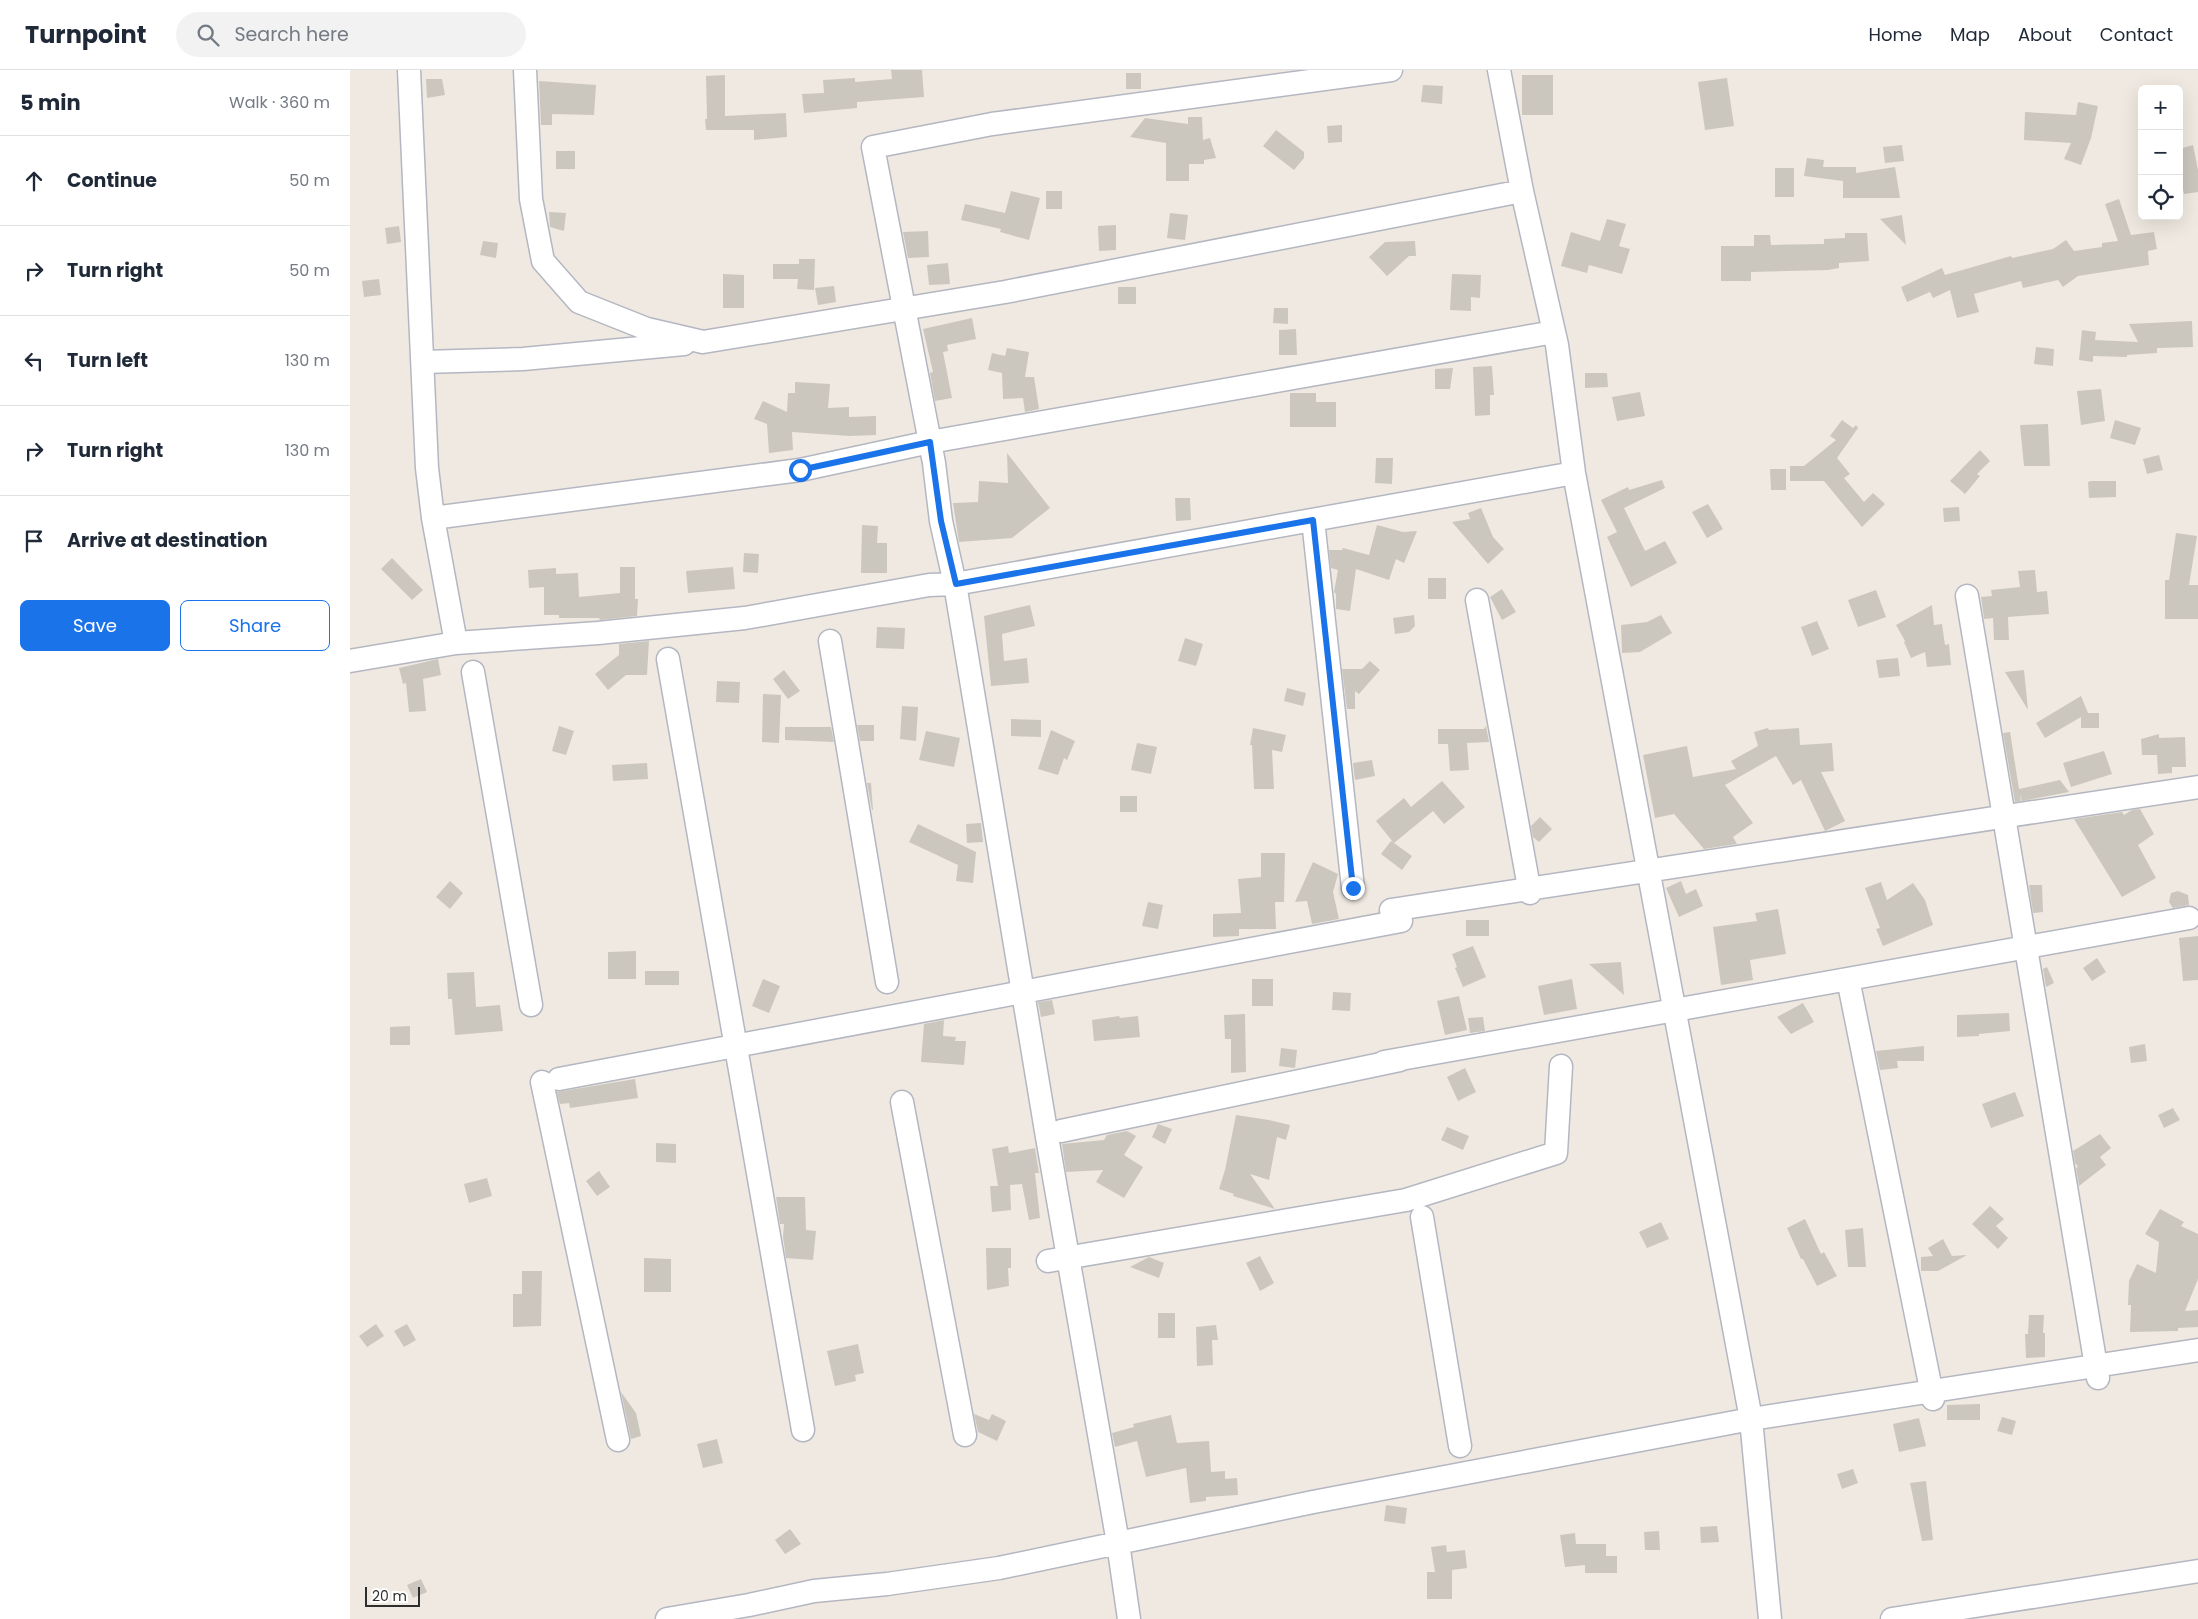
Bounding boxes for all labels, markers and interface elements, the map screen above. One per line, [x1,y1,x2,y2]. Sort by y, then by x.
search box [176,12,526,57]
text: Turnpoint [25,18,146,51]
icon: search [194,21,222,49]
text: Search here [234,21,349,48]
text: Home [1868,22,1922,47]
text: Map [1950,22,1990,47]
text: About [2018,22,2072,47]
text: Contact [2100,22,2173,47]
map controls [2138,85,2183,220]
button: + [2138,85,2183,130]
text: 5 min [20,88,81,117]
text: Walk · 360 m [229,91,330,114]
button: − [2138,130,2183,175]
icon: ahead [20,167,48,195]
text: Continue [67,167,157,194]
text: 50 m [289,169,330,192]
button: locate [2138,175,2183,220]
icon: right [20,257,48,285]
text: Turn right [67,257,163,284]
text: 50 m [289,259,330,282]
icon: left [20,347,48,375]
text: Turn left [67,347,148,374]
text: 130 m [285,349,330,372]
icon: right [20,437,48,465]
text: Turn right [67,437,163,464]
text: 130 m [285,439,330,462]
route start [789,459,812,482]
icon: arrive [20,527,48,555]
text: Arrive at destination [67,527,268,554]
button: Save [20,600,170,651]
button: Share [180,600,330,651]
route end [1342,877,1365,900]
scale bar [365,1584,420,1607]
text: 20 m [372,1586,407,1606]

